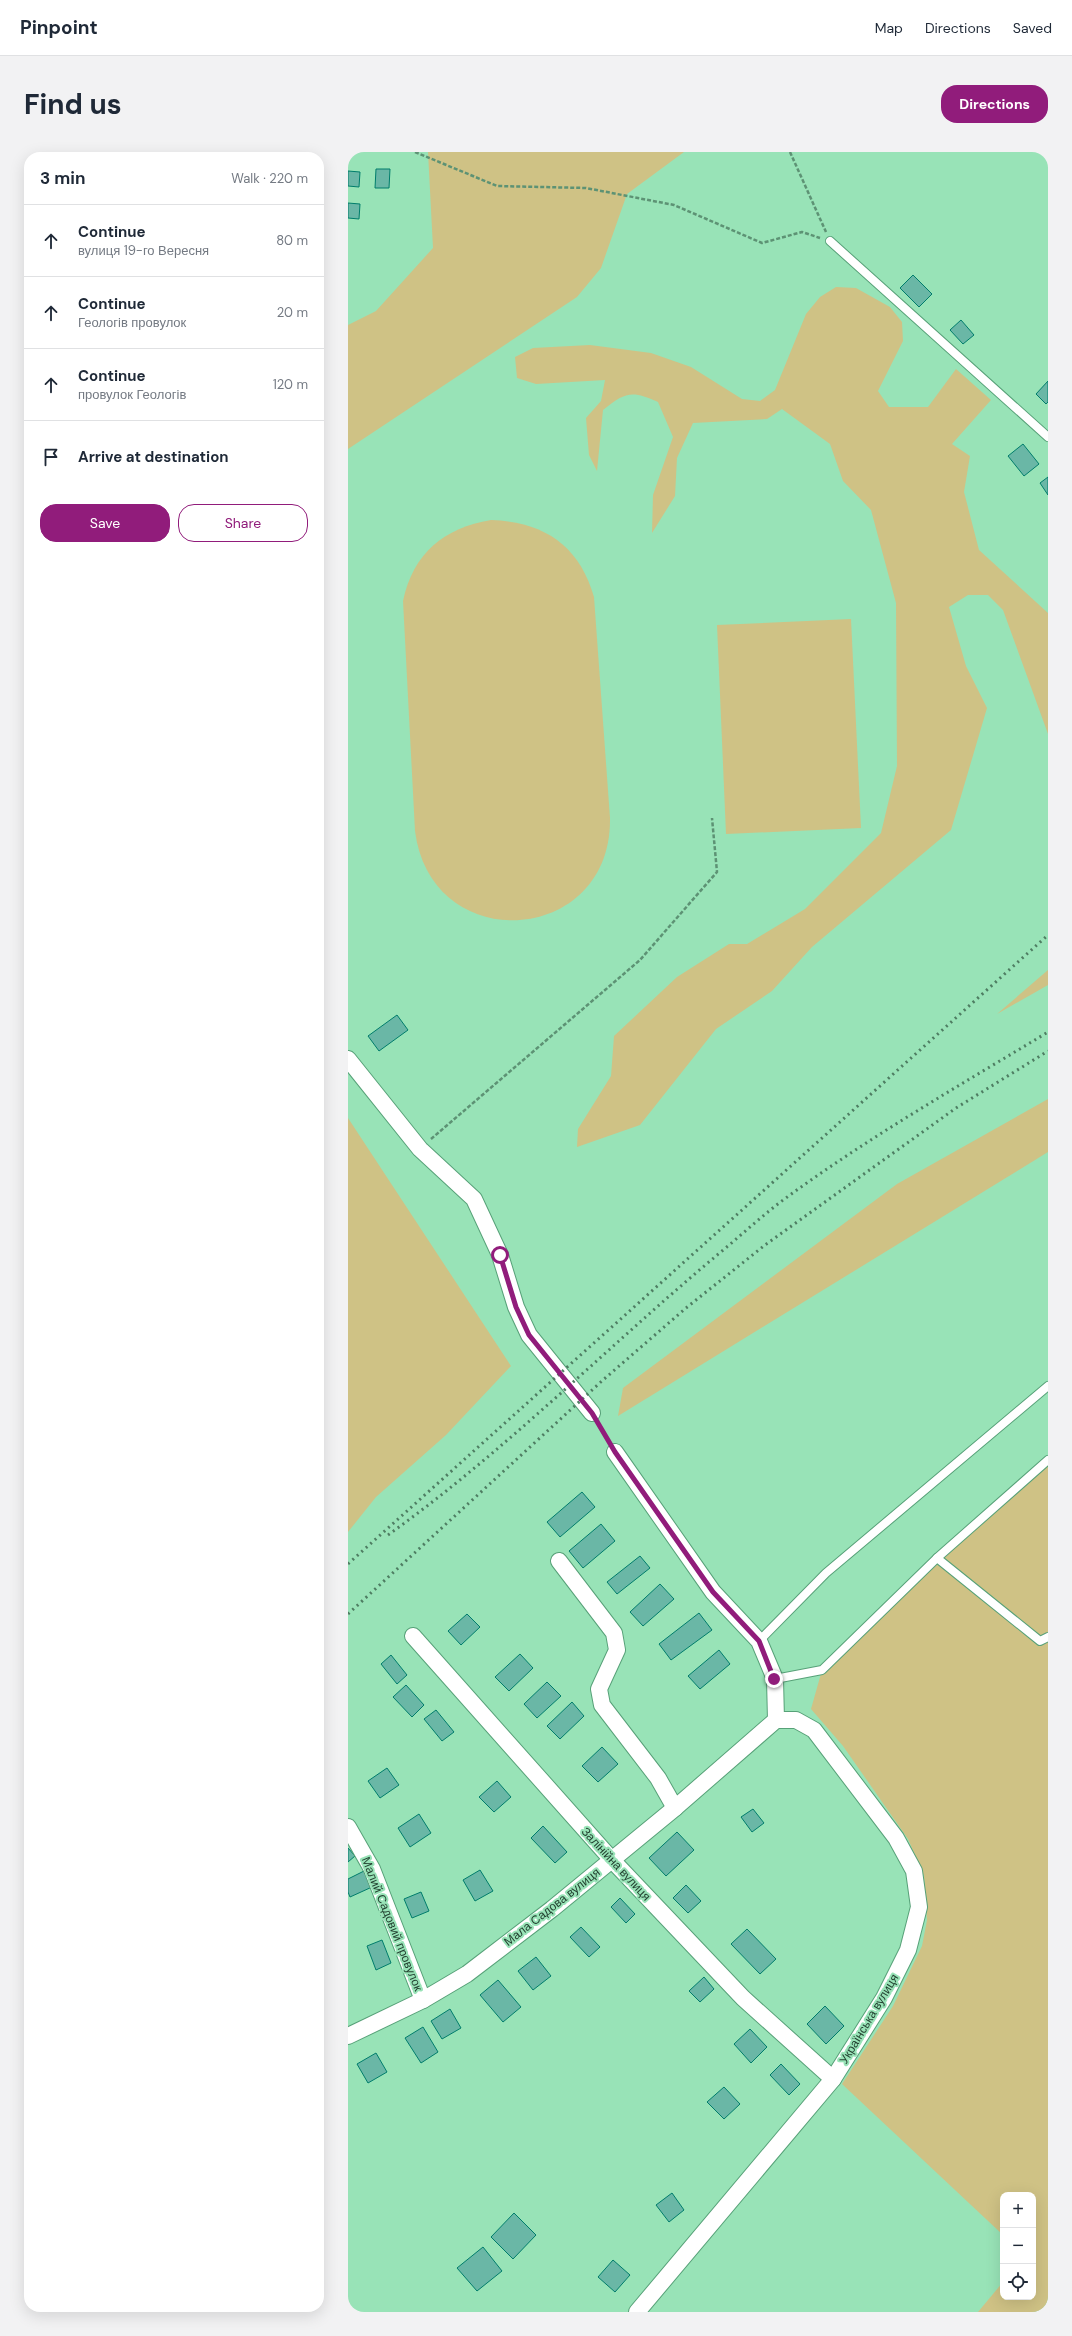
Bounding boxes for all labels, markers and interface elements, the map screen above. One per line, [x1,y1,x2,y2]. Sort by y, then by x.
text: Pinpoint [20,15,98,40]
text: Map [875,19,903,37]
text: Directions [925,19,991,37]
text: Saved [1013,19,1052,37]
button: Directions [941,85,1048,123]
text: Find us [24,86,122,123]
text: 3 min [40,167,85,189]
text: Walk · 220 m [231,170,308,187]
text: Continue [78,222,146,242]
icon: ahead [40,230,62,252]
text: 80 m [276,232,308,249]
text: вулиця 19-го Вересня [78,242,209,259]
text: Continue [78,294,146,314]
icon: ahead [40,302,62,324]
text: 20 m [277,304,308,321]
text: Геологів провулок [78,314,186,331]
text: Continue [78,366,146,386]
icon: ahead [40,374,62,396]
text: 120 m [273,376,308,393]
text: провулок Геологів [78,386,186,403]
icon: arrive [40,446,62,468]
text: Arrive at destination [78,447,229,467]
button: Save [40,504,170,542]
button: Share [178,504,308,542]
route start [491,1246,509,1264]
route end [765,1670,783,1688]
street label: Залінійна вулиця [578,1824,654,1904]
street label: Малий Садовий провулок [358,1855,427,1994]
street label: Мала Садова вулиця [501,1864,603,1950]
street label: Українська вулиця [836,1971,902,2067]
map controls [1000,2192,1036,2300]
button: + [1000,2192,1036,2228]
button: − [1000,2228,1036,2264]
button: locate [1000,2264,1036,2300]

